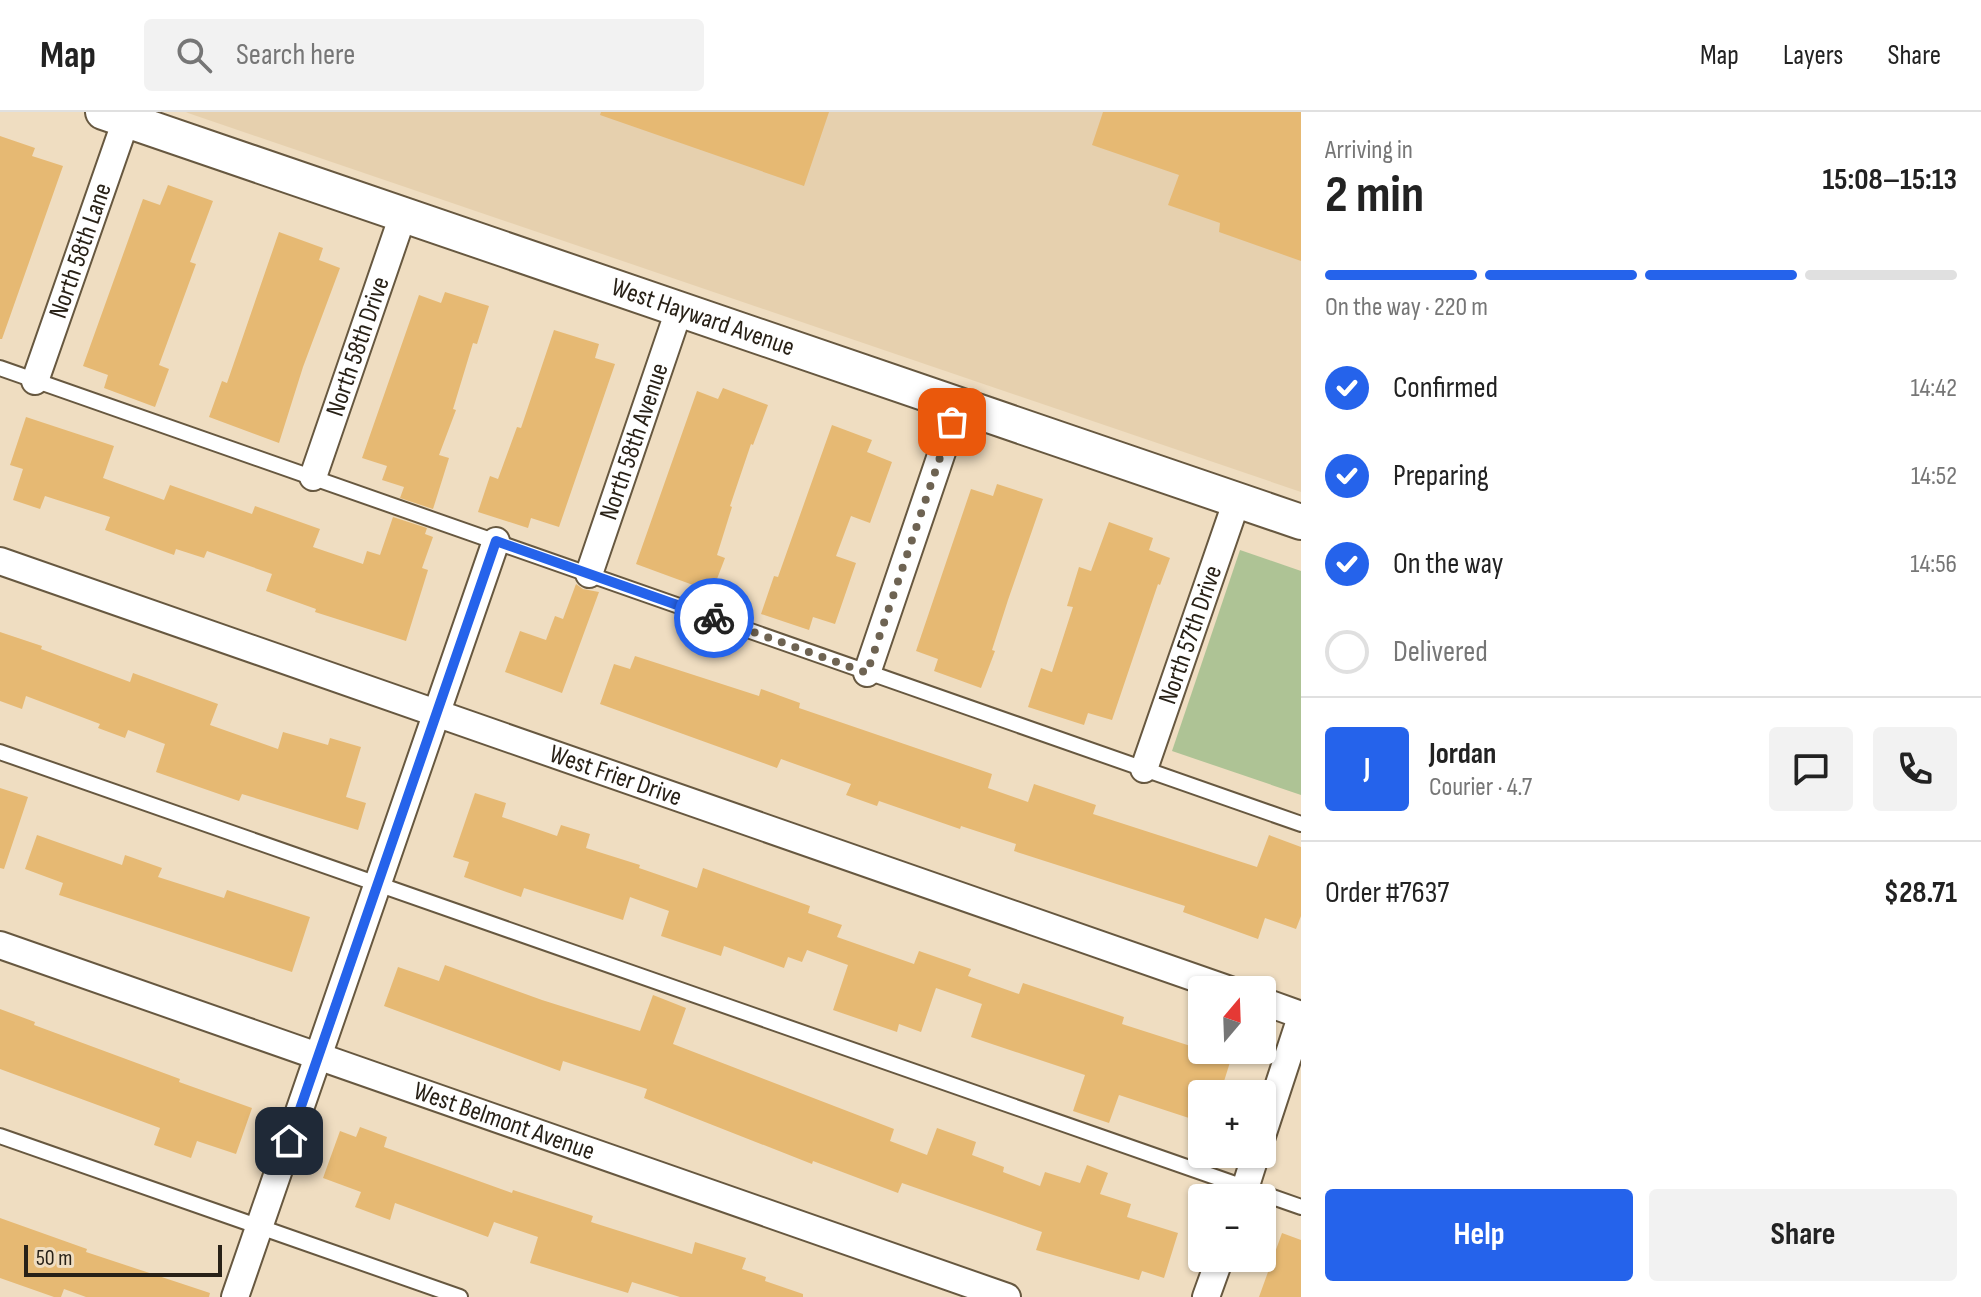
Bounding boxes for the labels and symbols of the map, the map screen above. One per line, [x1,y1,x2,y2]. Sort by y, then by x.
street label: North 58th Lane [43,179,118,323]
street label: West Hayward Avenue [607,272,798,363]
street label: North 58th Drive [320,273,396,420]
street label: North 58th Avenue [593,359,675,524]
pin [918,388,986,456]
street label: North 57th Drive [1152,561,1229,708]
courier [674,578,754,658]
street label: West Frier Drive [545,738,686,813]
north arrow [1188,976,1276,1064]
street label: West Belmont Avenue [409,1075,599,1167]
pin [255,1107,323,1175]
scale bar [24,1241,222,1277]

